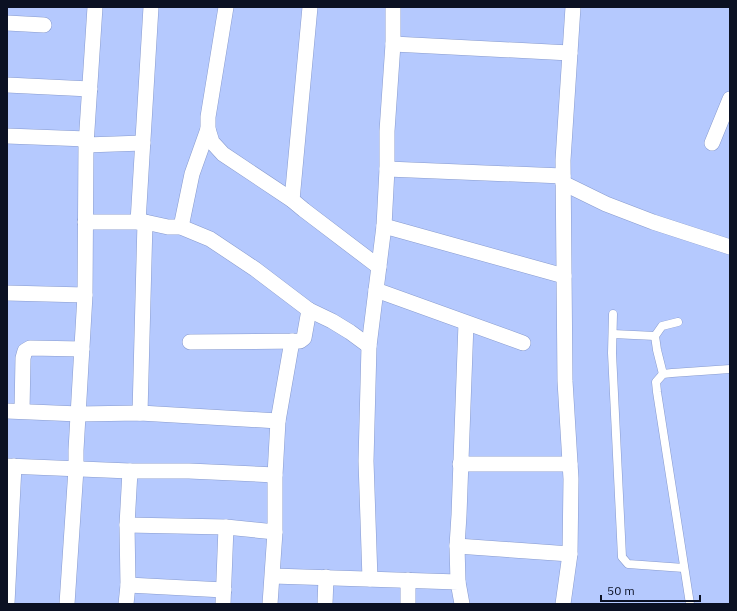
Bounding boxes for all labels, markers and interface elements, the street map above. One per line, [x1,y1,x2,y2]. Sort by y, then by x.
scale bar [601,577,700,603]
text: 50 m [607,583,635,598]

